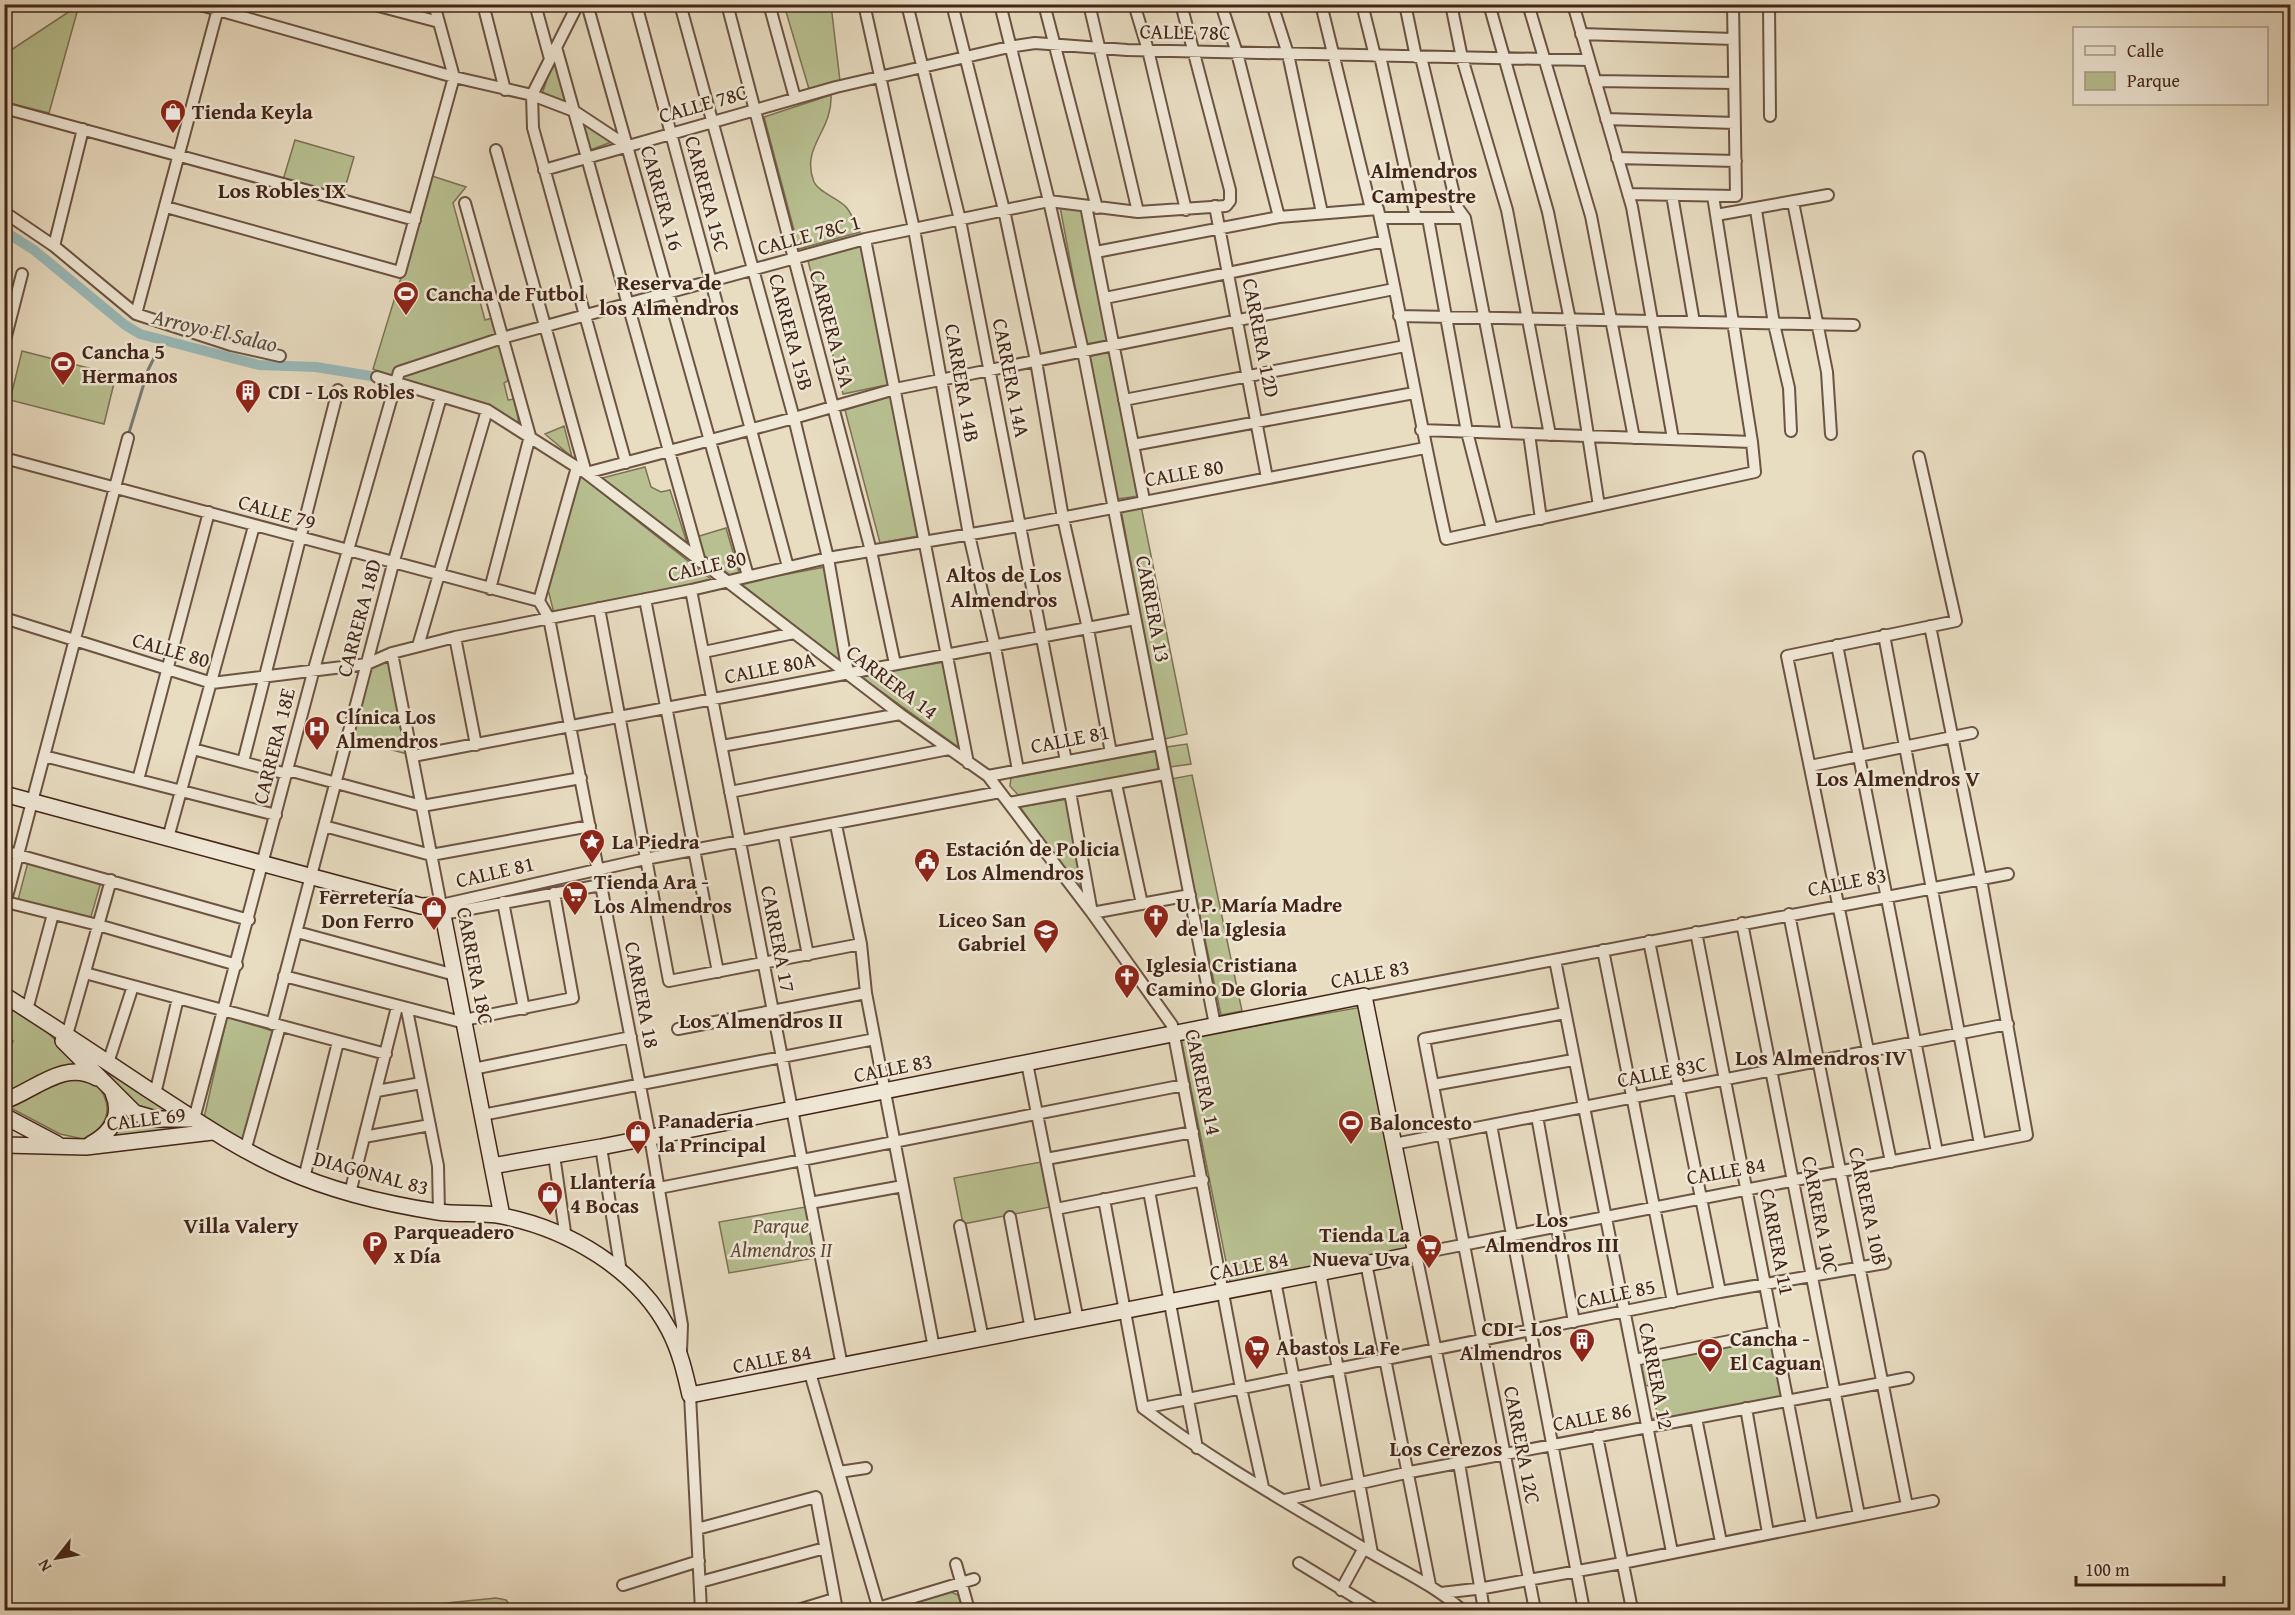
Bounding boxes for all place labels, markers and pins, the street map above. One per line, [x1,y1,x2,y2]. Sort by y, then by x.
place label: Tienda Keyla [192,96,313,127]
shop icon: Tienda Keyla [158,97,188,135]
place label: Cancha de Futbol [426,278,586,309]
sports icon: Cancha de Futbol [391,279,421,317]
place label: Cancha 5 Hermanos [82,336,178,391]
sports icon: Cancha 5 Hermanos [48,349,78,387]
place label: CDI - Los Robles [268,376,415,407]
building icon: CDI - Los Robles [233,377,263,415]
place label: Clínica Los Almendros [336,701,438,756]
hospital icon: Clínica Los Almendros [302,714,332,752]
place label: La Piedra [612,826,700,857]
place icon: La Piedra [577,827,607,865]
place label: Estación de Policia Los Almendros [946,833,1120,888]
public building icon: Estación de Policia Los Almendros [912,846,942,884]
place label: Tienda Ara - Los Almendros [594,866,732,921]
supermarket icon: Tienda Ara - Los Almendros [560,879,590,917]
place label: Ferretería Don Ferro [319,881,414,936]
place label: U. P. María Madre de la Iglesia [1176,889,1342,944]
shop icon: Ferretería Don Ferro [419,894,449,932]
church icon: U. P. María Madre de la Iglesia [1141,902,1171,940]
place label: Liceo San Gabriel [939,904,1027,959]
school or university icon: Liceo San Gabriel [1031,917,1061,955]
place label: Iglesia Cristiana Camino De Gloria [1146,949,1308,1004]
church icon: Iglesia Cristiana Camino De Gloria [1112,962,1142,1000]
place label: Panaderia la Principal [658,1105,767,1160]
place label: Baloncesto [1370,1107,1472,1138]
sports icon: Baloncesto [1336,1108,1366,1146]
shop icon: Panaderia la Principal [623,1118,653,1156]
place label: Llantería 4 Bocas [570,1166,656,1221]
shop icon: Llantería 4 Bocas [535,1179,565,1217]
place label: Parqueadero x Día [394,1216,514,1271]
place label: Tienda La Nueva Uva [1313,1219,1410,1274]
parking icon: Parqueadero x Día [360,1229,390,1267]
supermarket icon: Tienda La Nueva Uva [1414,1232,1444,1270]
place label: CDI - Los Almendros [1460,1313,1562,1368]
place label: Cancha - El Caguan [1730,1323,1822,1378]
building icon: CDI - Los Almendros [1567,1326,1597,1364]
place label: Abastos La Fe [1276,1332,1400,1363]
supermarket icon: Abastos La Fe [1242,1333,1272,1371]
sports icon: Cancha - El Caguan [1695,1336,1725,1374]

